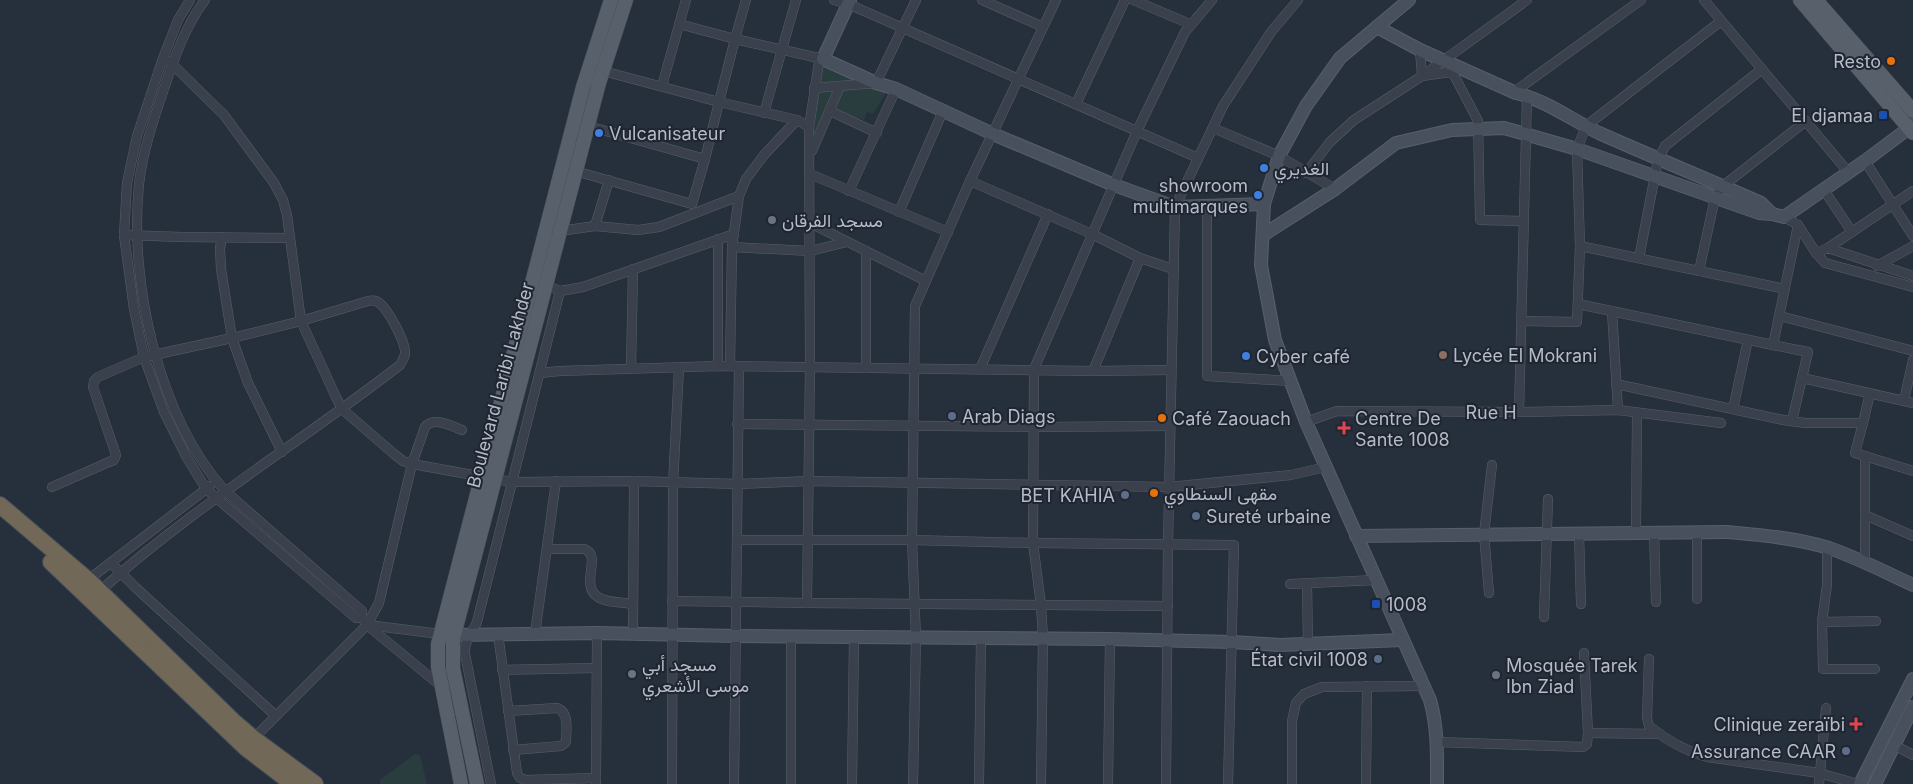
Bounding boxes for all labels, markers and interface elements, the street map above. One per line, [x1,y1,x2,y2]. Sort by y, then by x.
place label: Resto [1833,51,1881,72]
marker: Resto [1885,55,1897,67]
place label: El djamaa [1791,105,1873,126]
marker: El djamaa [1877,109,1889,121]
place label: Vulcanisateur [609,123,725,144]
marker: Vulcanisateur [593,127,605,139]
place label: الغديري [1274,158,1329,184]
marker: الغديري [1258,162,1270,174]
place label: showroom multimarques [1133,175,1248,217]
marker: showroom multimarques [1252,189,1264,201]
place label: مسجد الفرقان [782,210,883,232]
marker: مسجد الفرقان [766,214,778,226]
street label: Boulevard Laribi Lakhder [462,280,538,490]
place label: Lycée El Mokrani [1453,345,1597,366]
place label: Cyber café [1256,346,1350,367]
marker: Lycée El Mokrani [1437,349,1449,361]
marker: Cyber café [1240,350,1252,362]
street label: Rue H [1465,402,1517,423]
place label: Arab Diags [962,406,1055,427]
place label: Café Zaouach [1172,408,1291,429]
place label: Centre De Sante 1008 [1355,408,1450,450]
marker: Arab Diags [946,410,958,422]
marker: Café Zaouach [1156,412,1168,424]
marker: Centre De Sante 1008 [1337,421,1351,435]
place label: مقهى السنطاوي [1164,483,1277,509]
place label: BET KAHIA [1021,485,1115,506]
marker: مقهى السنطاوي [1148,487,1160,499]
marker: BET KAHIA [1119,489,1131,501]
place label: Sureté urbaine [1206,506,1331,527]
marker: Sureté urbaine [1190,510,1202,522]
place label: 1008 [1386,594,1427,615]
marker: 1008 [1370,598,1382,610]
place label: État civil 1008 [1250,648,1368,670]
marker: État civil 1008 [1372,653,1384,665]
place label: مسجد أبي موسى الأشعري [642,654,749,701]
place label: Mosquée Tarek Ibn Ziad [1506,655,1638,697]
marker: مسجد أبي موسى الأشعري [626,668,638,680]
marker: Mosquée Tarek Ibn Ziad [1490,669,1502,681]
place label: Clinique zeraïbi [1713,714,1845,735]
marker: Clinique zeraïbi [1849,717,1863,731]
place label: Assurance CAAR [1691,741,1836,762]
marker: Assurance CAAR [1840,745,1852,757]

